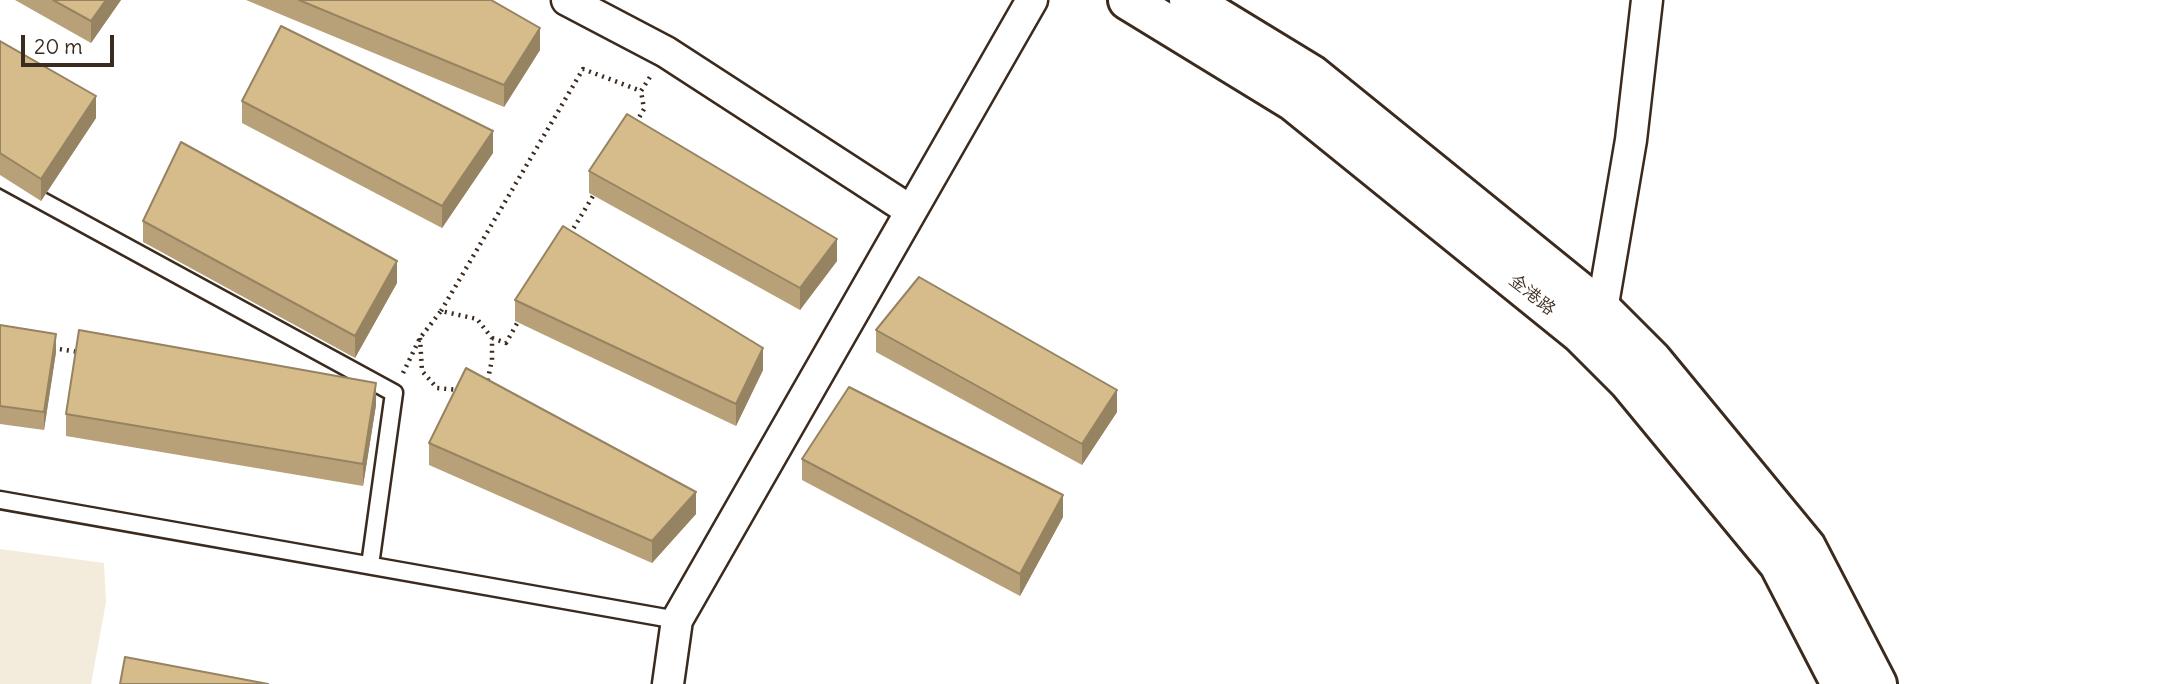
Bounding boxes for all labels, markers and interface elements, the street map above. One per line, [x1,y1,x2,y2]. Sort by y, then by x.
scale bar [24,21,117,65]
text: 20 m [34,33,83,60]
street label: 金港路 [1504,270,1560,320]

